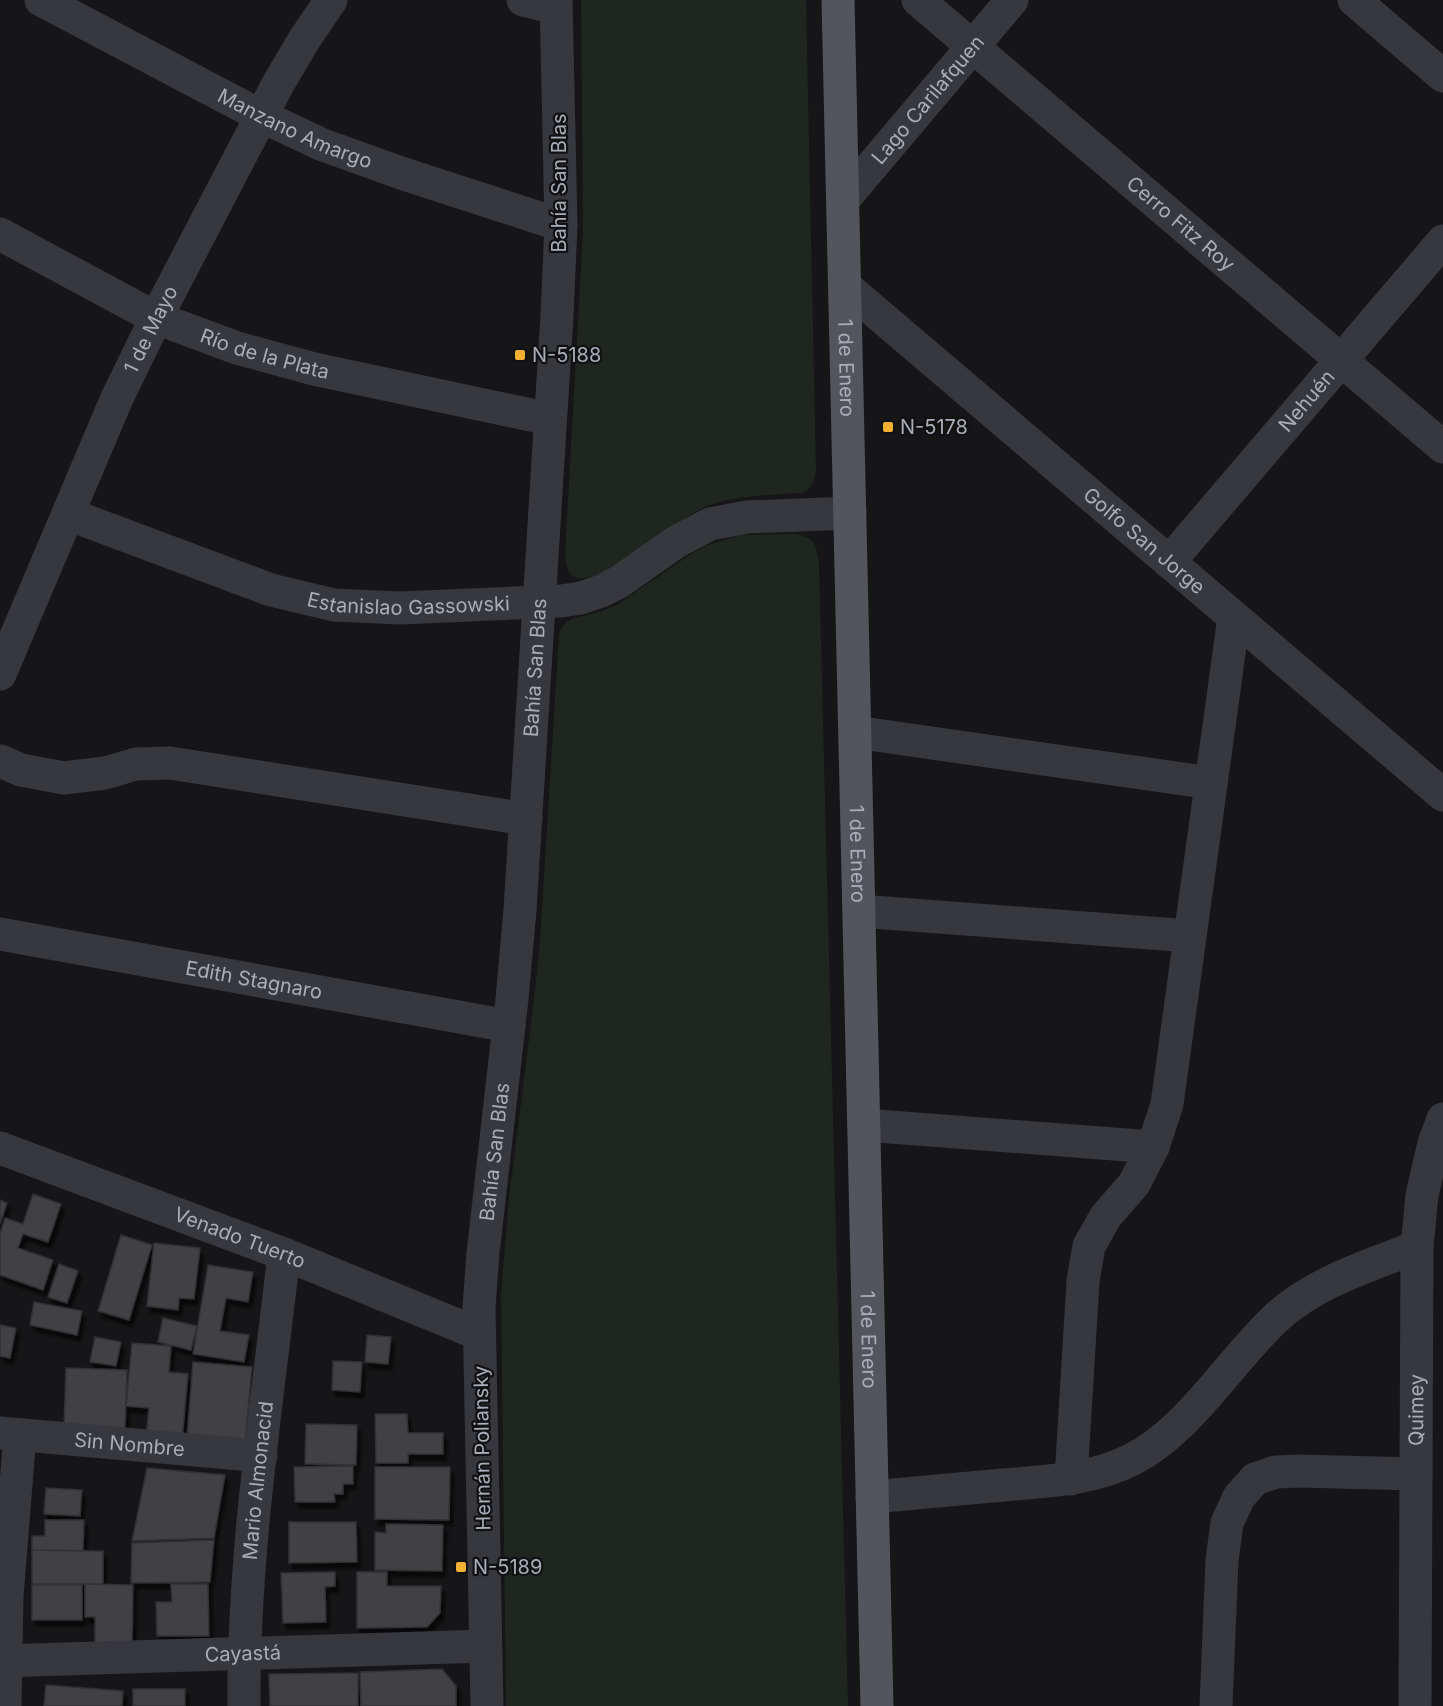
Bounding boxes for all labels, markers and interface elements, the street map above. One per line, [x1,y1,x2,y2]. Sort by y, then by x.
street label: Lago Carilafquen [867,30,989,169]
street label: Manzano Amargo [214,83,375,174]
street label: Bahía San Blas [547,113,571,253]
street label: Cerro Fitz Roy [1122,171,1240,276]
street label: 1 de Mayo [119,282,183,378]
street label: 1 de Enero [833,319,860,417]
street label: Río de la Plata [197,323,331,384]
place label: N-5188 [532,343,601,367]
marker: N-5188 [513,348,527,362]
street label: Nehuén [1274,365,1340,437]
place label: N-5178 [900,415,968,439]
marker: N-5178 [881,420,895,434]
street label: Golfo San Jorge [1078,482,1210,599]
street label: Estanislao Gassowski [305,587,510,620]
street label: Bahía San Blas [519,598,551,738]
street label: 1 de Enero [844,804,871,903]
street label: Edith Stagnaro [184,956,324,1004]
street label: Bahía San Blas [475,1081,514,1222]
street label: Venado Tuerto [171,1202,309,1274]
street label: 1 de Enero [856,1290,882,1389]
street label: Hernán Poliansky [469,1365,495,1531]
street label: Quimey [1404,1374,1428,1446]
street label: Mario Almonacid [238,1400,278,1561]
street label: Sin Nombre [73,1428,186,1461]
place label: N-5189 [473,1555,542,1579]
marker: N-5189 [454,1560,468,1574]
street label: Cayastá [204,1640,281,1667]

